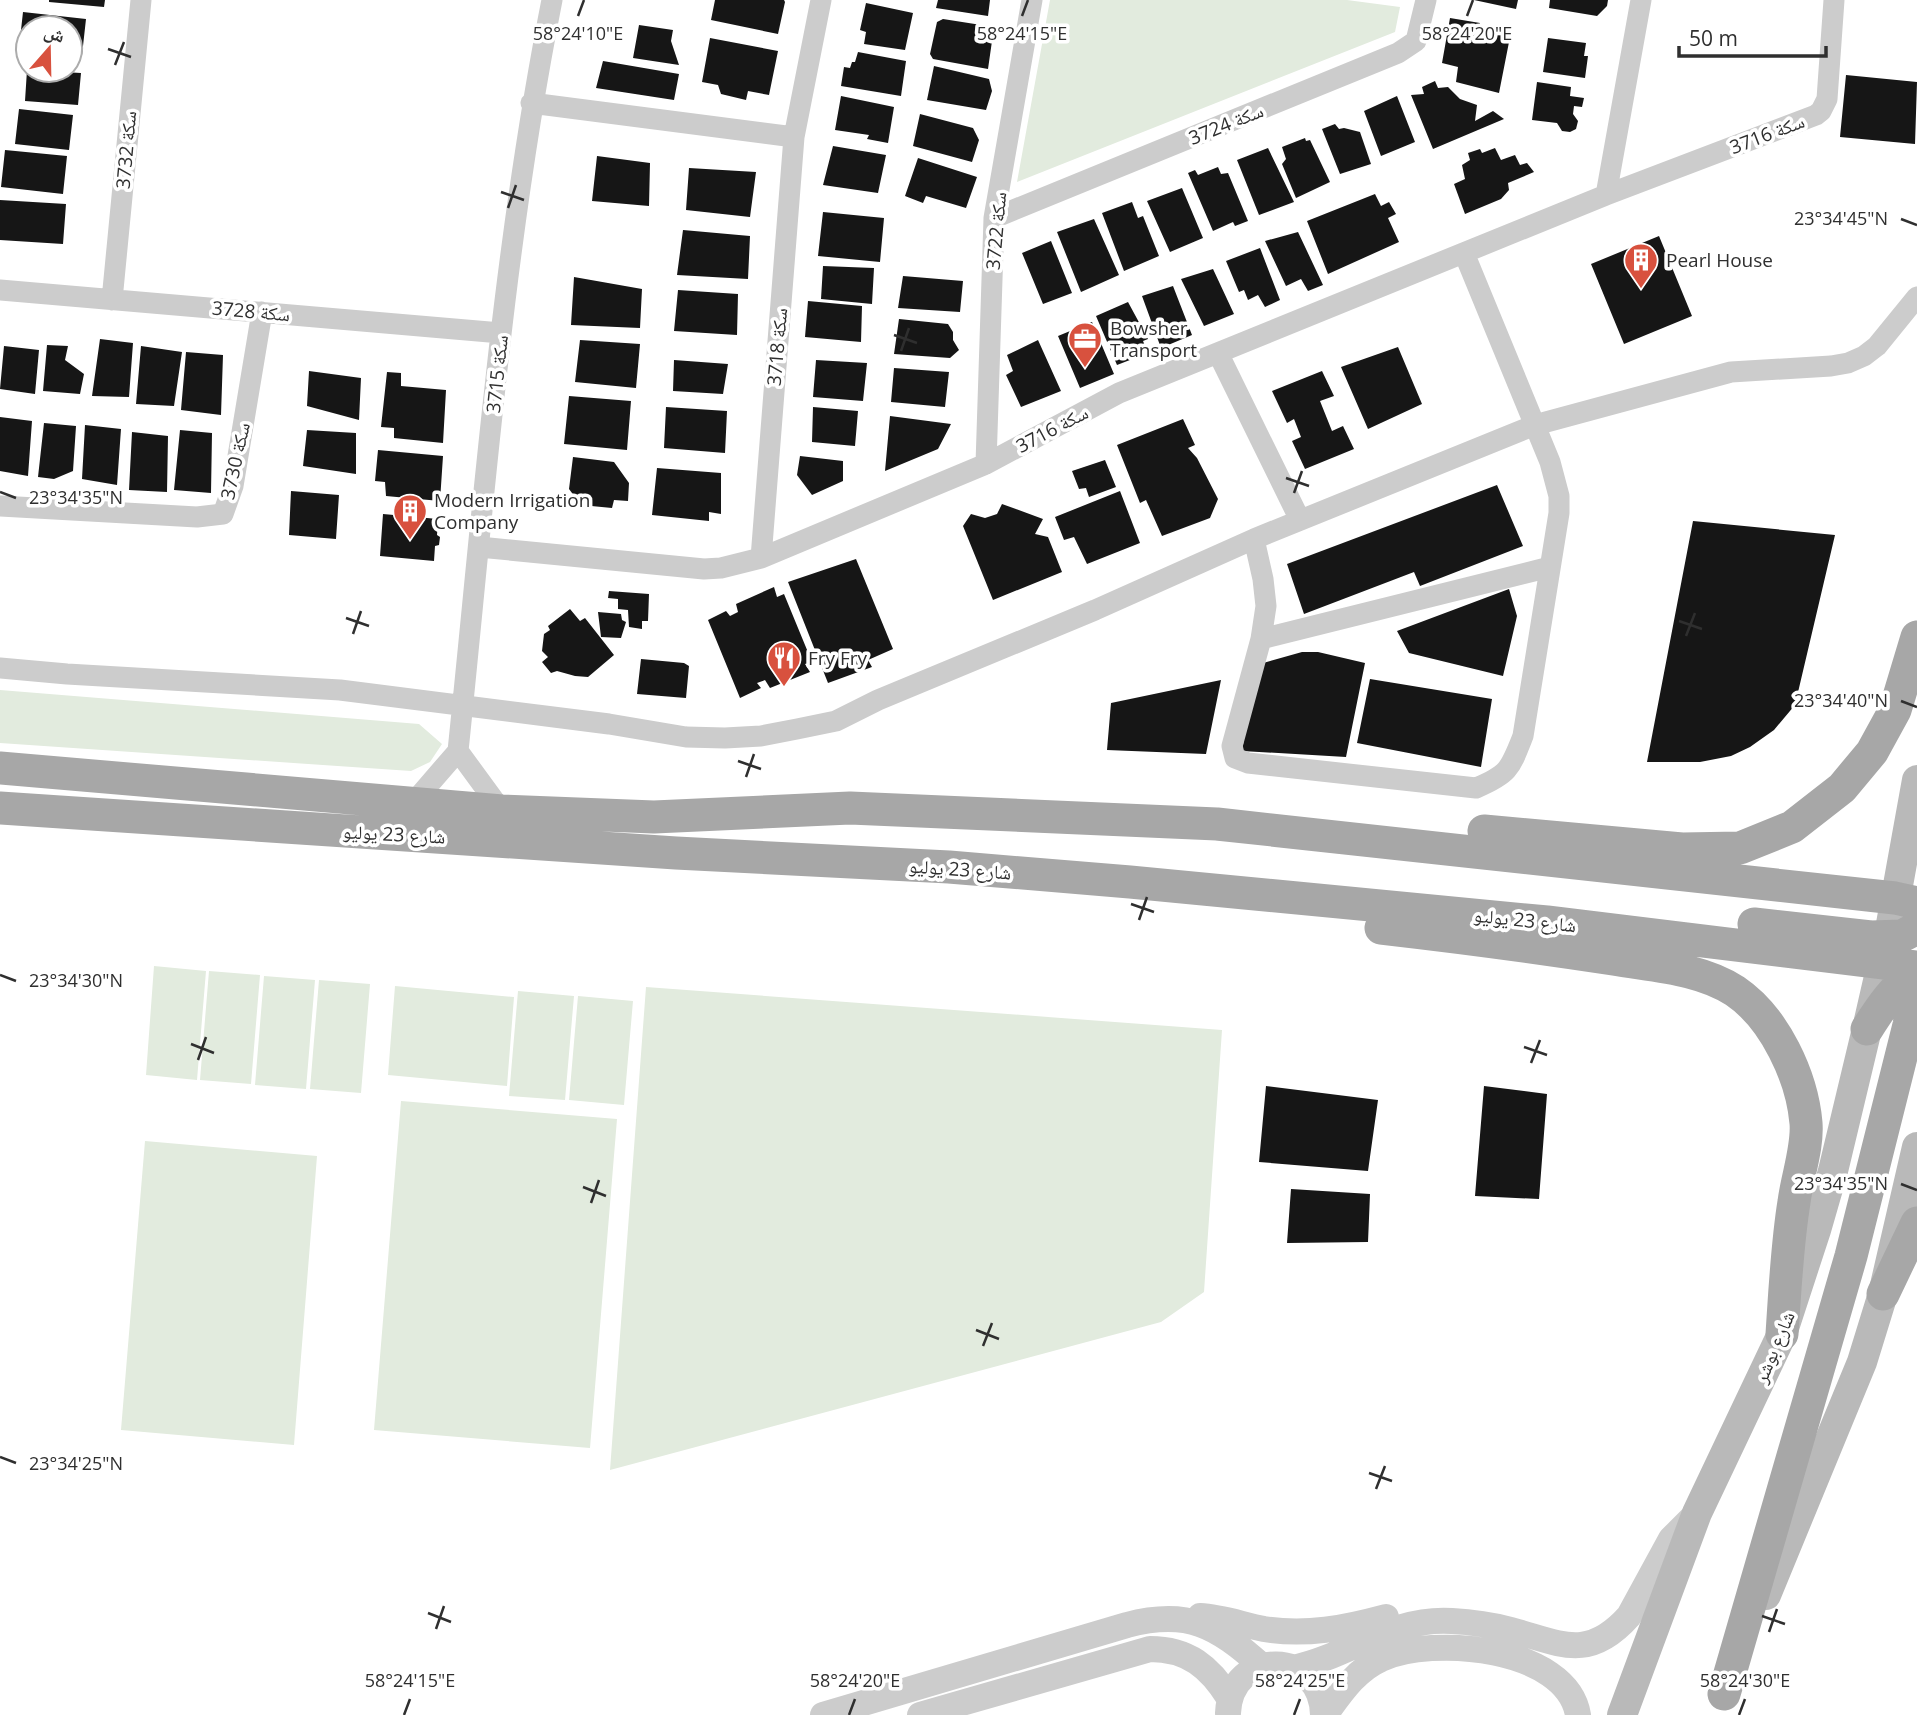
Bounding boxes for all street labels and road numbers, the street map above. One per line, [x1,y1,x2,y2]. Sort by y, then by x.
street label: سكة 3724 [1185,97,1267,151]
street label: سكة 3716 [1726,108,1808,160]
street label: سكة 3732 [110,110,142,190]
street label: سكة 3722 [980,191,1012,271]
street label: سكة 3728 [211,295,291,327]
street label: سكة 3718 [761,307,793,387]
street label: سكة 3715 [480,334,514,414]
street label: سكة 3716 [1011,399,1093,459]
street label: سكة 3730 [214,420,256,502]
street label: شارع 23 يوليو [342,818,446,850]
street label: شارع 23 يوليو [908,852,1012,886]
street label: شارع 23 يوليو [1472,902,1578,938]
street label: شارع بوشر [1747,1307,1801,1388]

